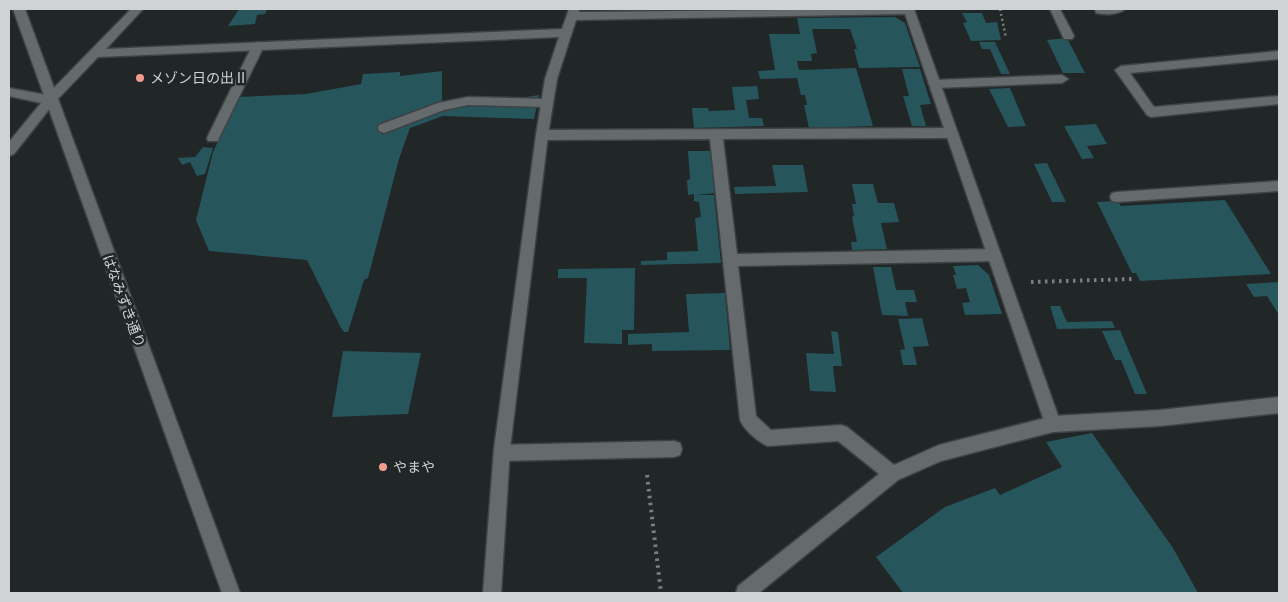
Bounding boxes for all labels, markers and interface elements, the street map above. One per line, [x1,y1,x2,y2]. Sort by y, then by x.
place label: メゾン日の出Ⅱ [150,70,248,86]
marker: メゾン日の出Ⅱ [134,72,146,84]
street label: はなみずき通り [100,252,148,350]
place label: やまや [393,459,435,475]
marker: やまや [377,461,389,473]

